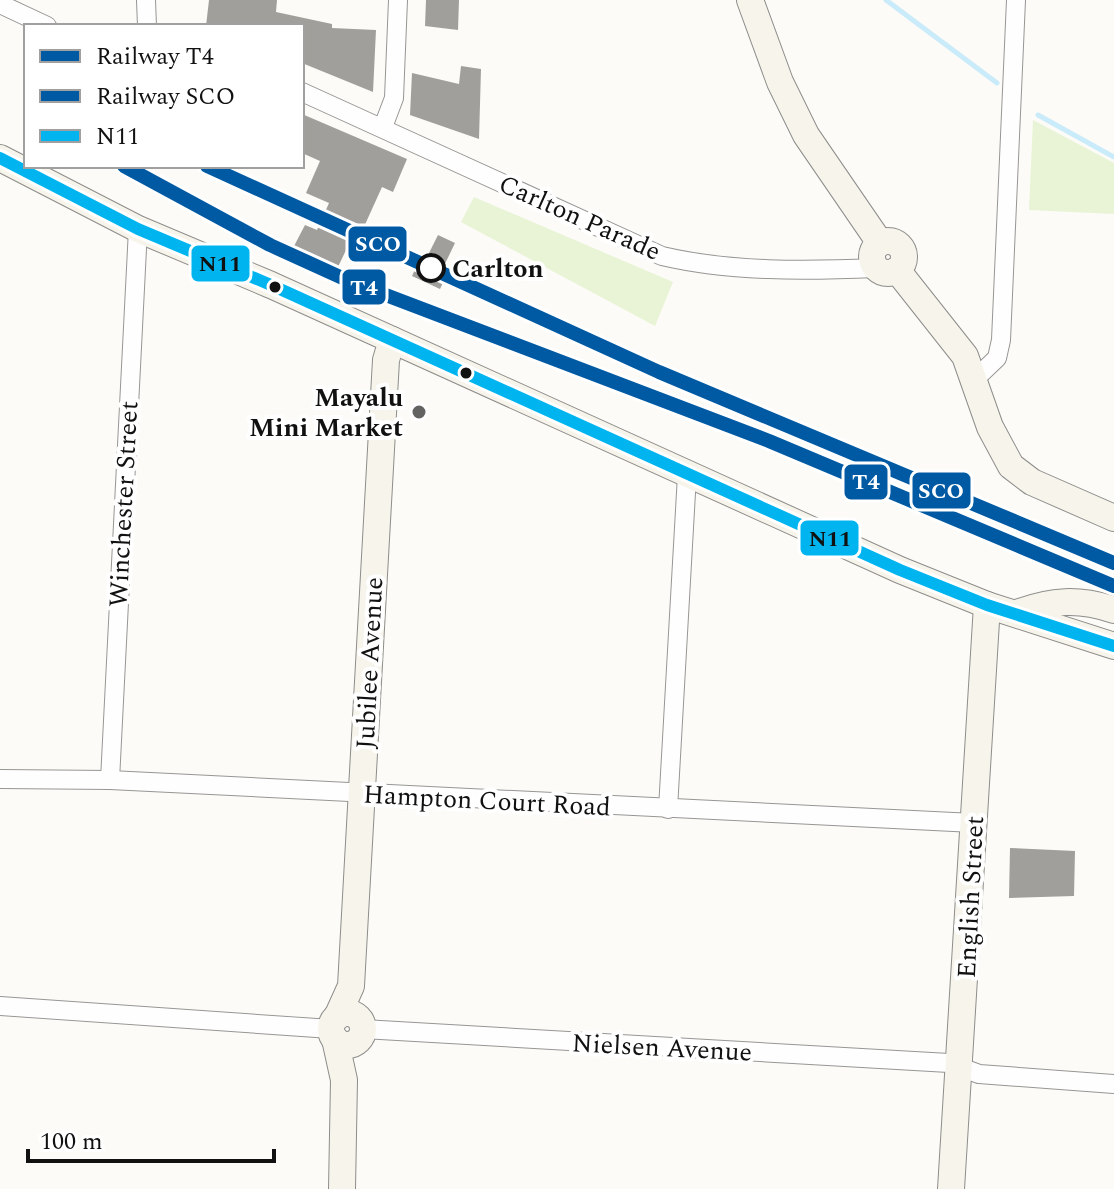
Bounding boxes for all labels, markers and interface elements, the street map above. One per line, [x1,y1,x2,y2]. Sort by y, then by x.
legend [24,24,304,168]
text: Railway T4 [96,39,214,75]
text: Railway SCO [96,79,235,115]
text: N11 [96,119,139,155]
street label: Carlton Parade [492,164,667,271]
line badge: SCO [347,225,408,263]
text: SCO [355,228,401,261]
line badge: N11 [190,244,251,283]
text: N11 [199,248,241,281]
place label: Carlton [452,249,544,289]
marker: Carlton [417,254,445,282]
line badge: T4 [341,268,387,306]
text: T4 [350,272,379,305]
unlabelled marker [267,279,283,295]
unlabelled marker [458,365,474,381]
place label: Mayalu Mini Market [249,378,403,448]
street label: Winchester Street [99,400,149,608]
marker: Mayalu Mini Market [410,403,428,421]
line badge: T4 [843,463,889,501]
text: T4 [852,466,881,499]
line badge: SCO [911,471,972,510]
text: SCO [918,475,964,508]
line badge: N11 [799,519,860,557]
text: N11 [809,523,851,556]
street label: Jubilee Avenue [346,576,394,750]
street label: Hampton Court Road [362,775,612,827]
street label: English Street [947,815,995,979]
street label: Nielsen Avenue [571,1023,753,1073]
scale bar [28,1113,274,1163]
text: 100 m [40,1124,103,1160]

